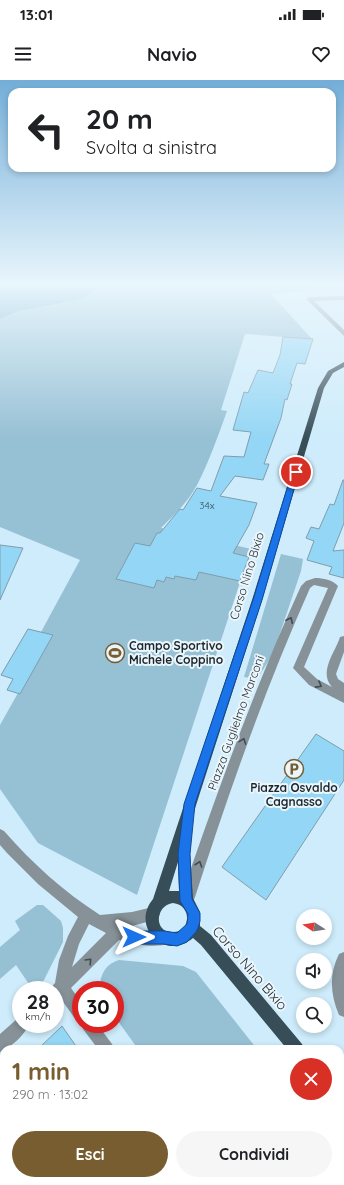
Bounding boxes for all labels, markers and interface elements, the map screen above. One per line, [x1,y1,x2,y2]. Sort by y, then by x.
text: 13:01 [20,5,53,24]
icon: menu [12,43,34,65]
text: Navio [147,43,197,66]
icon: heart [310,43,332,65]
text: 20 m [86,101,153,136]
icon: left [20,104,72,156]
text: Svolta a sinistra [86,136,217,159]
pin [279,455,313,489]
icon: arrive [285,461,307,483]
house number: 34x [199,499,215,512]
street label: Corso Nino Bixio [226,530,267,621]
one-way arrow [285,617,293,625]
place label: Campo Sportivo Michele Coppino [129,638,224,667]
sports icon: Campo Sportivo Michele Coppino [104,642,126,664]
street label: Piazza Guglielmo Marconi [204,653,267,792]
one-way arrow [315,681,322,688]
one-way arrow [239,738,247,745]
parking icon: Piazza Osvaldo Cagnasso [283,758,305,780]
place label: Piazza Osvaldo Cagnasso [250,780,338,809]
one-way arrow [194,860,203,867]
north arrow [296,909,332,945]
map controls [296,909,332,1033]
position arrow [113,916,155,958]
street label: Corso Nino Bixio [209,922,291,1014]
button: sound [296,953,332,989]
one-way arrow [84,958,92,966]
speed limit sign: 30 [72,981,124,1033]
text: 28 [27,989,49,1014]
button: search [296,997,332,1033]
text: km/h [25,1010,51,1023]
text: 1 min [12,1056,70,1086]
button: close [290,1058,332,1100]
text: 290 m · 13:02 [12,1086,88,1102]
button: Esci [12,1131,168,1177]
button: Condividi [176,1131,332,1177]

